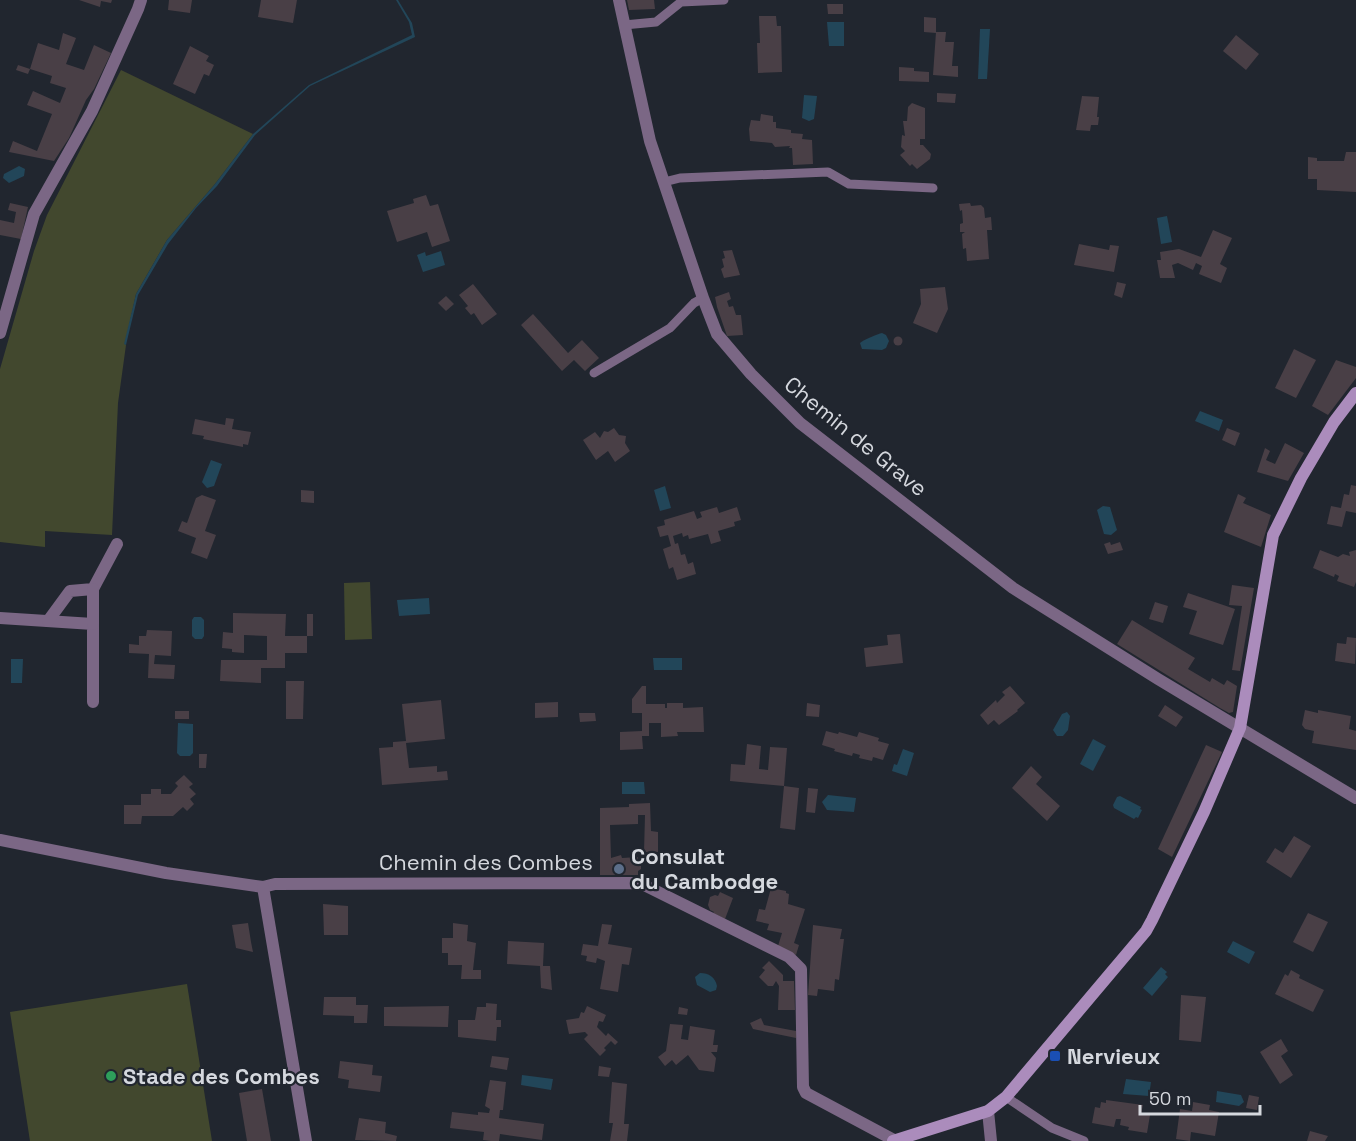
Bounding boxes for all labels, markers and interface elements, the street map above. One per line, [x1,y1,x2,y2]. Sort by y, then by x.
street label: Chemin de Grave [779,370,933,502]
place label: Consulat du Cambodge [631,842,778,895]
street label: Chemin des Combes [379,848,593,876]
marker: Consulat du Cambodge [612,862,626,876]
place label: Nervieux [1067,1042,1160,1070]
marker: Nervieux [1048,1049,1062,1063]
place label: Stade des Combes [123,1062,320,1090]
marker: Stade des Combes [104,1069,118,1083]
scale bar [1140,1078,1260,1116]
text: 50 m [1149,1087,1191,1110]

